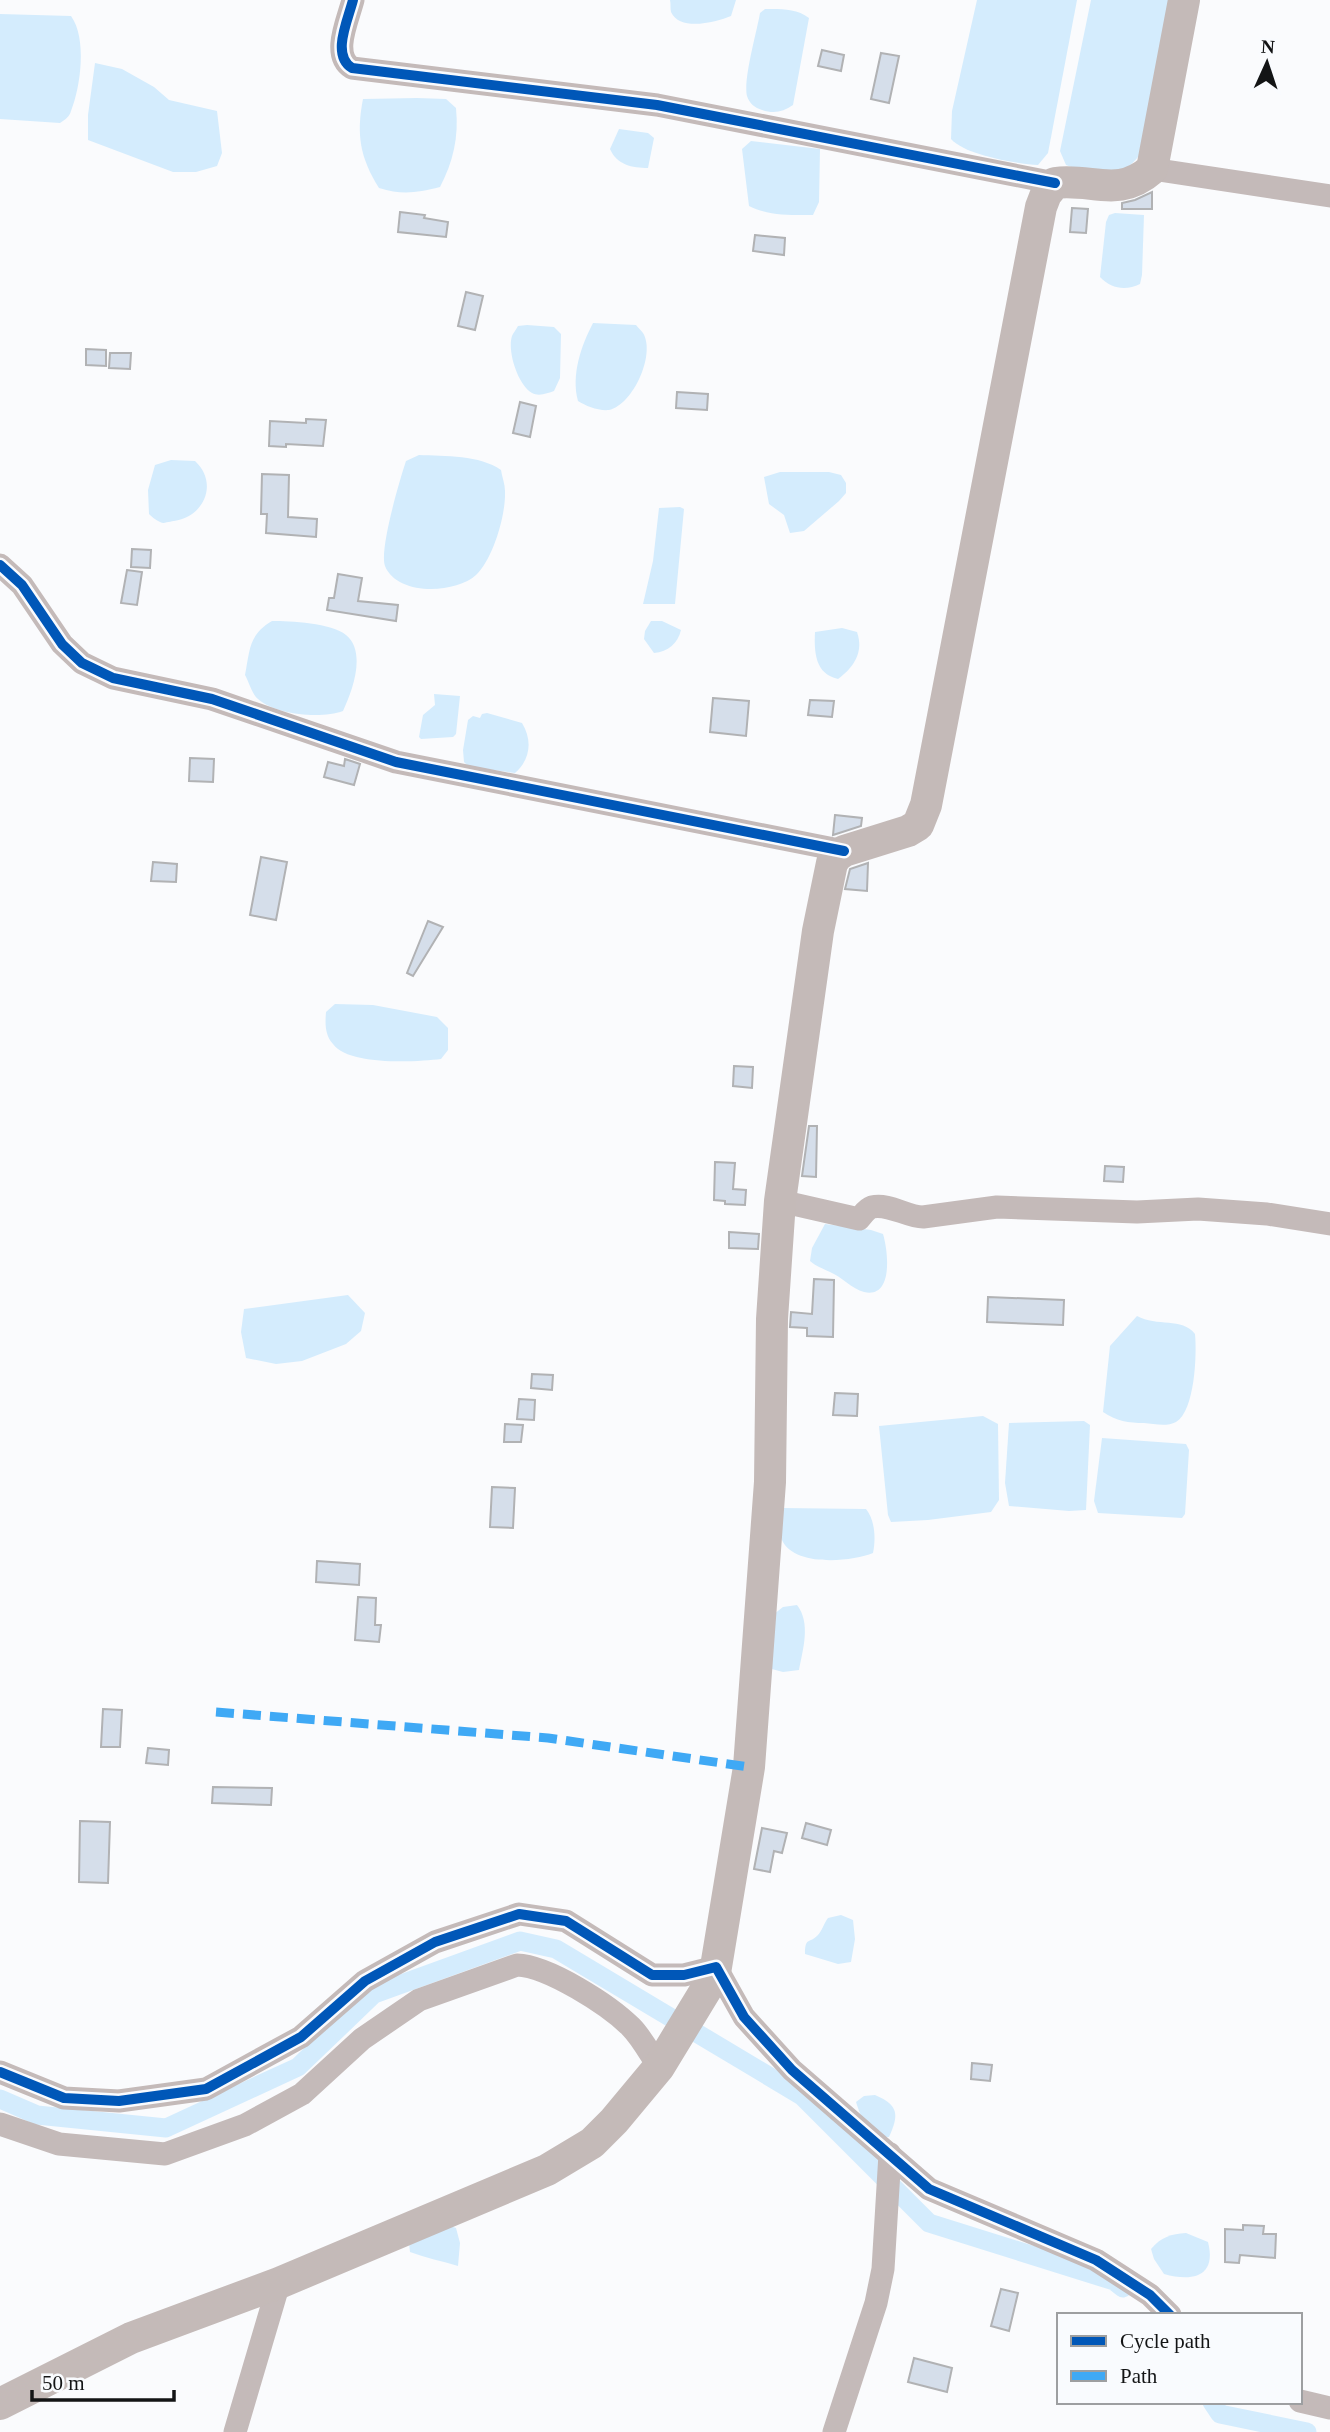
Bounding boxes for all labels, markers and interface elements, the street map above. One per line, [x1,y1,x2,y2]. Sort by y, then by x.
north arrow [1232,28,1302,98]
text: N [1260,36,1276,57]
legend [1057,2313,1302,2404]
text: Cycle path [1120,2329,1211,2353]
scale bar [32,2358,173,2402]
text: Path [1120,2364,1158,2388]
text: 50 m [42,2371,85,2395]

